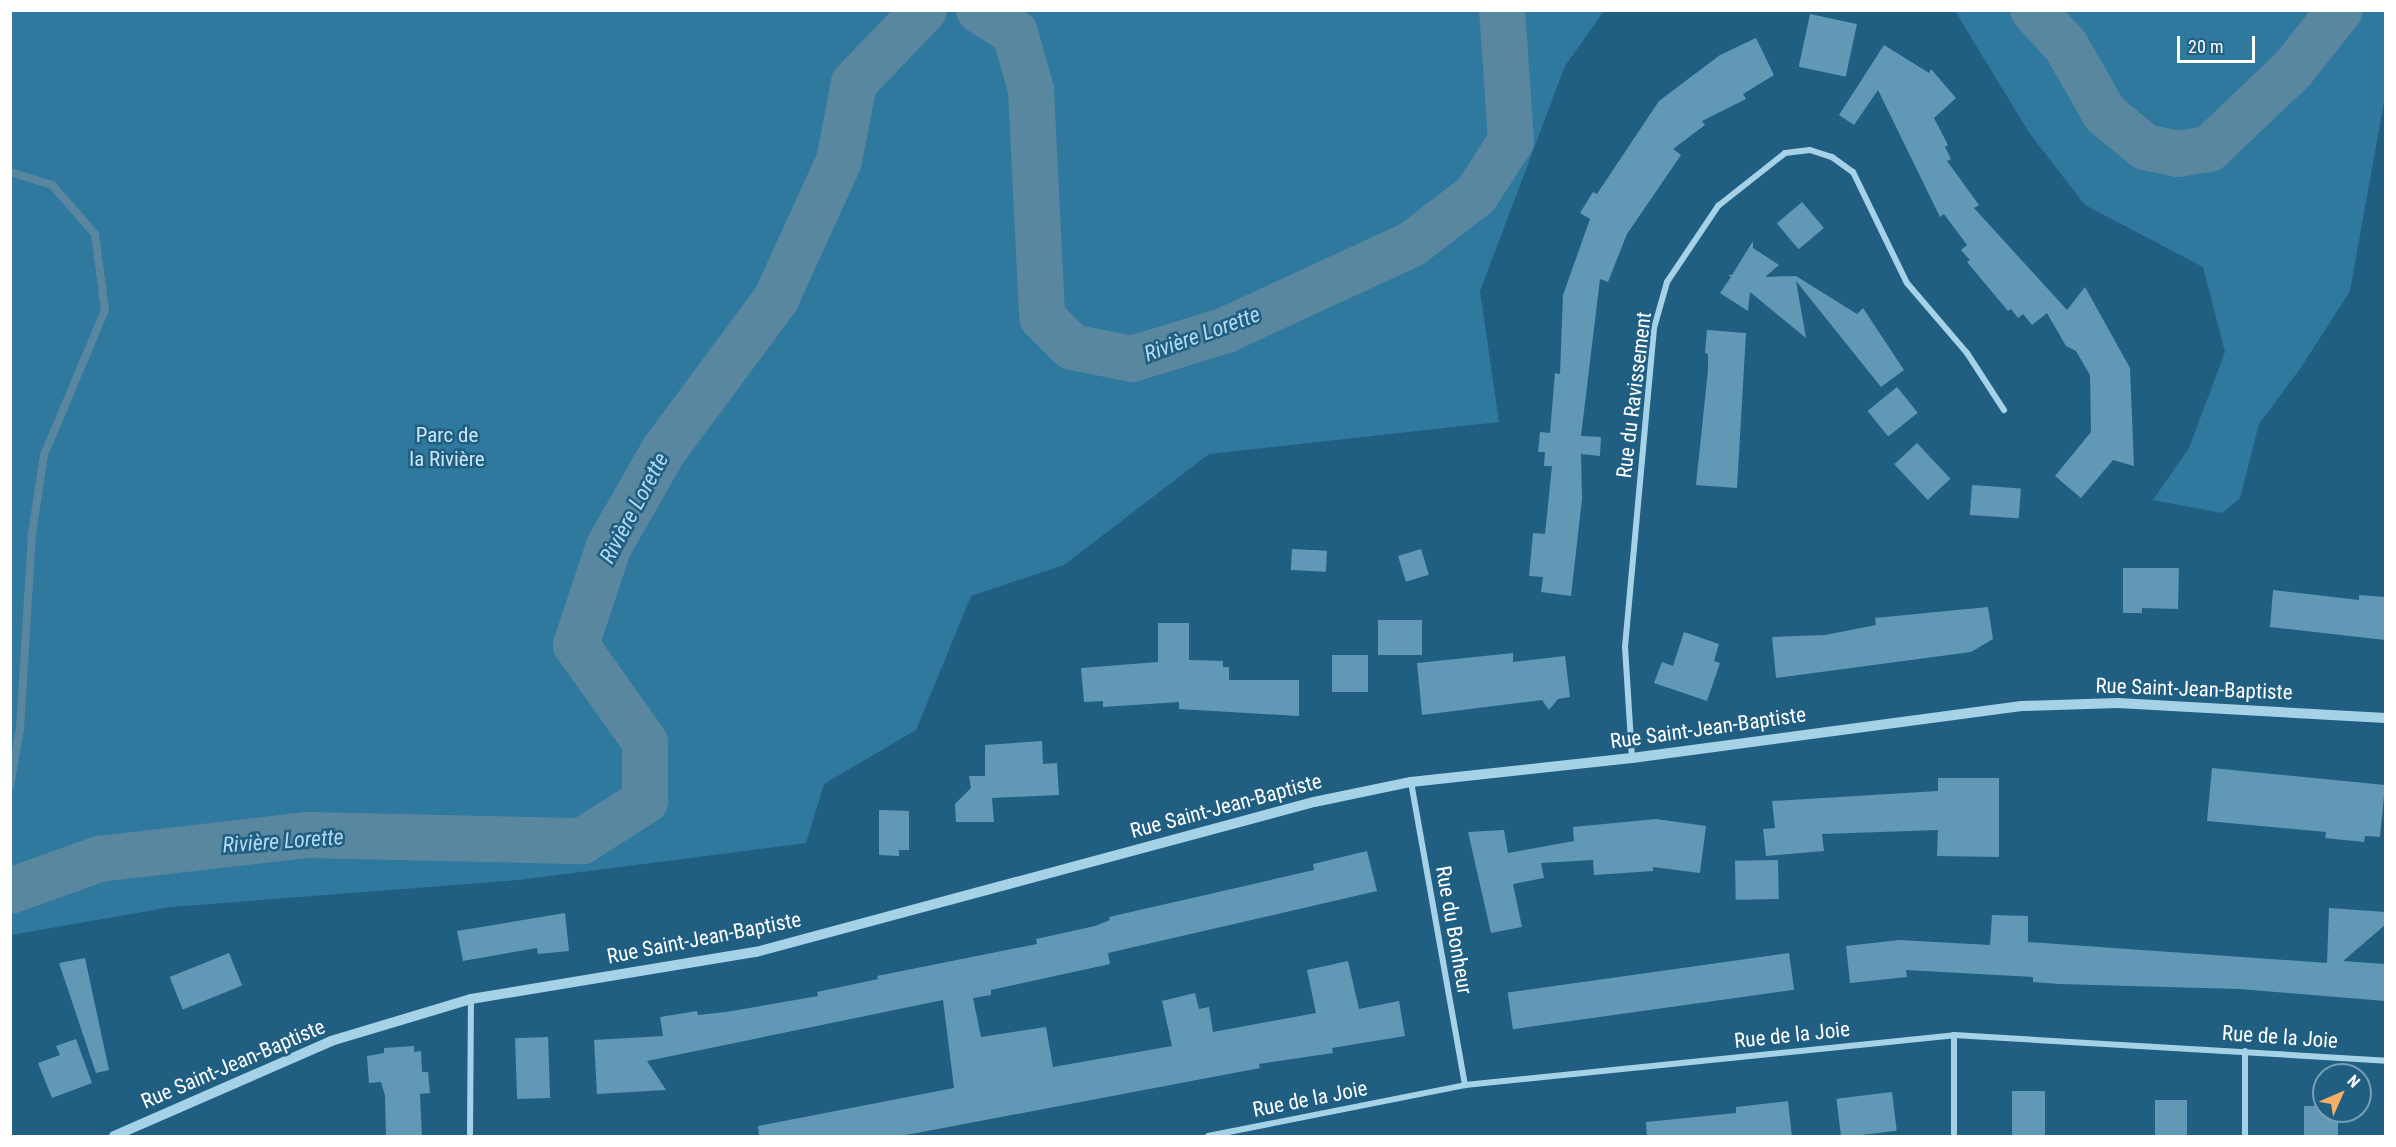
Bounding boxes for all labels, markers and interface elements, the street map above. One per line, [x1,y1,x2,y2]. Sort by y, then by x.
scale bar [2180,24,2258,62]
text: 20 m [2188,36,2223,57]
water label: Rivière Lorette [1140,301,1264,367]
street label: Rue du Ravissement [1611,310,1657,480]
park label: Parc de la Rivière [409,422,485,472]
water label: Rivière Lorette [594,448,674,568]
street label: Rue Saint-Jean-Baptiste [2095,673,2293,705]
street label: Rue Saint-Jean-Baptiste [1609,702,1807,754]
street label: Rue Saint-Jean-Baptiste [1127,768,1325,844]
water label: Rivière Lorette [222,824,344,858]
street label: Rue du Bonheur [1430,864,1478,996]
street label: Rue Saint-Jean-Baptiste [605,907,803,969]
street label: Rue Saint-Jean-Baptiste [137,1014,329,1114]
street label: Rue de la Joie [1733,1016,1851,1054]
street label: Rue de la Joie [2221,1020,2339,1054]
north arrow [2312,1063,2372,1123]
text: N [2343,1071,2364,1092]
street label: Rue de la Joie [1251,1076,1369,1122]

